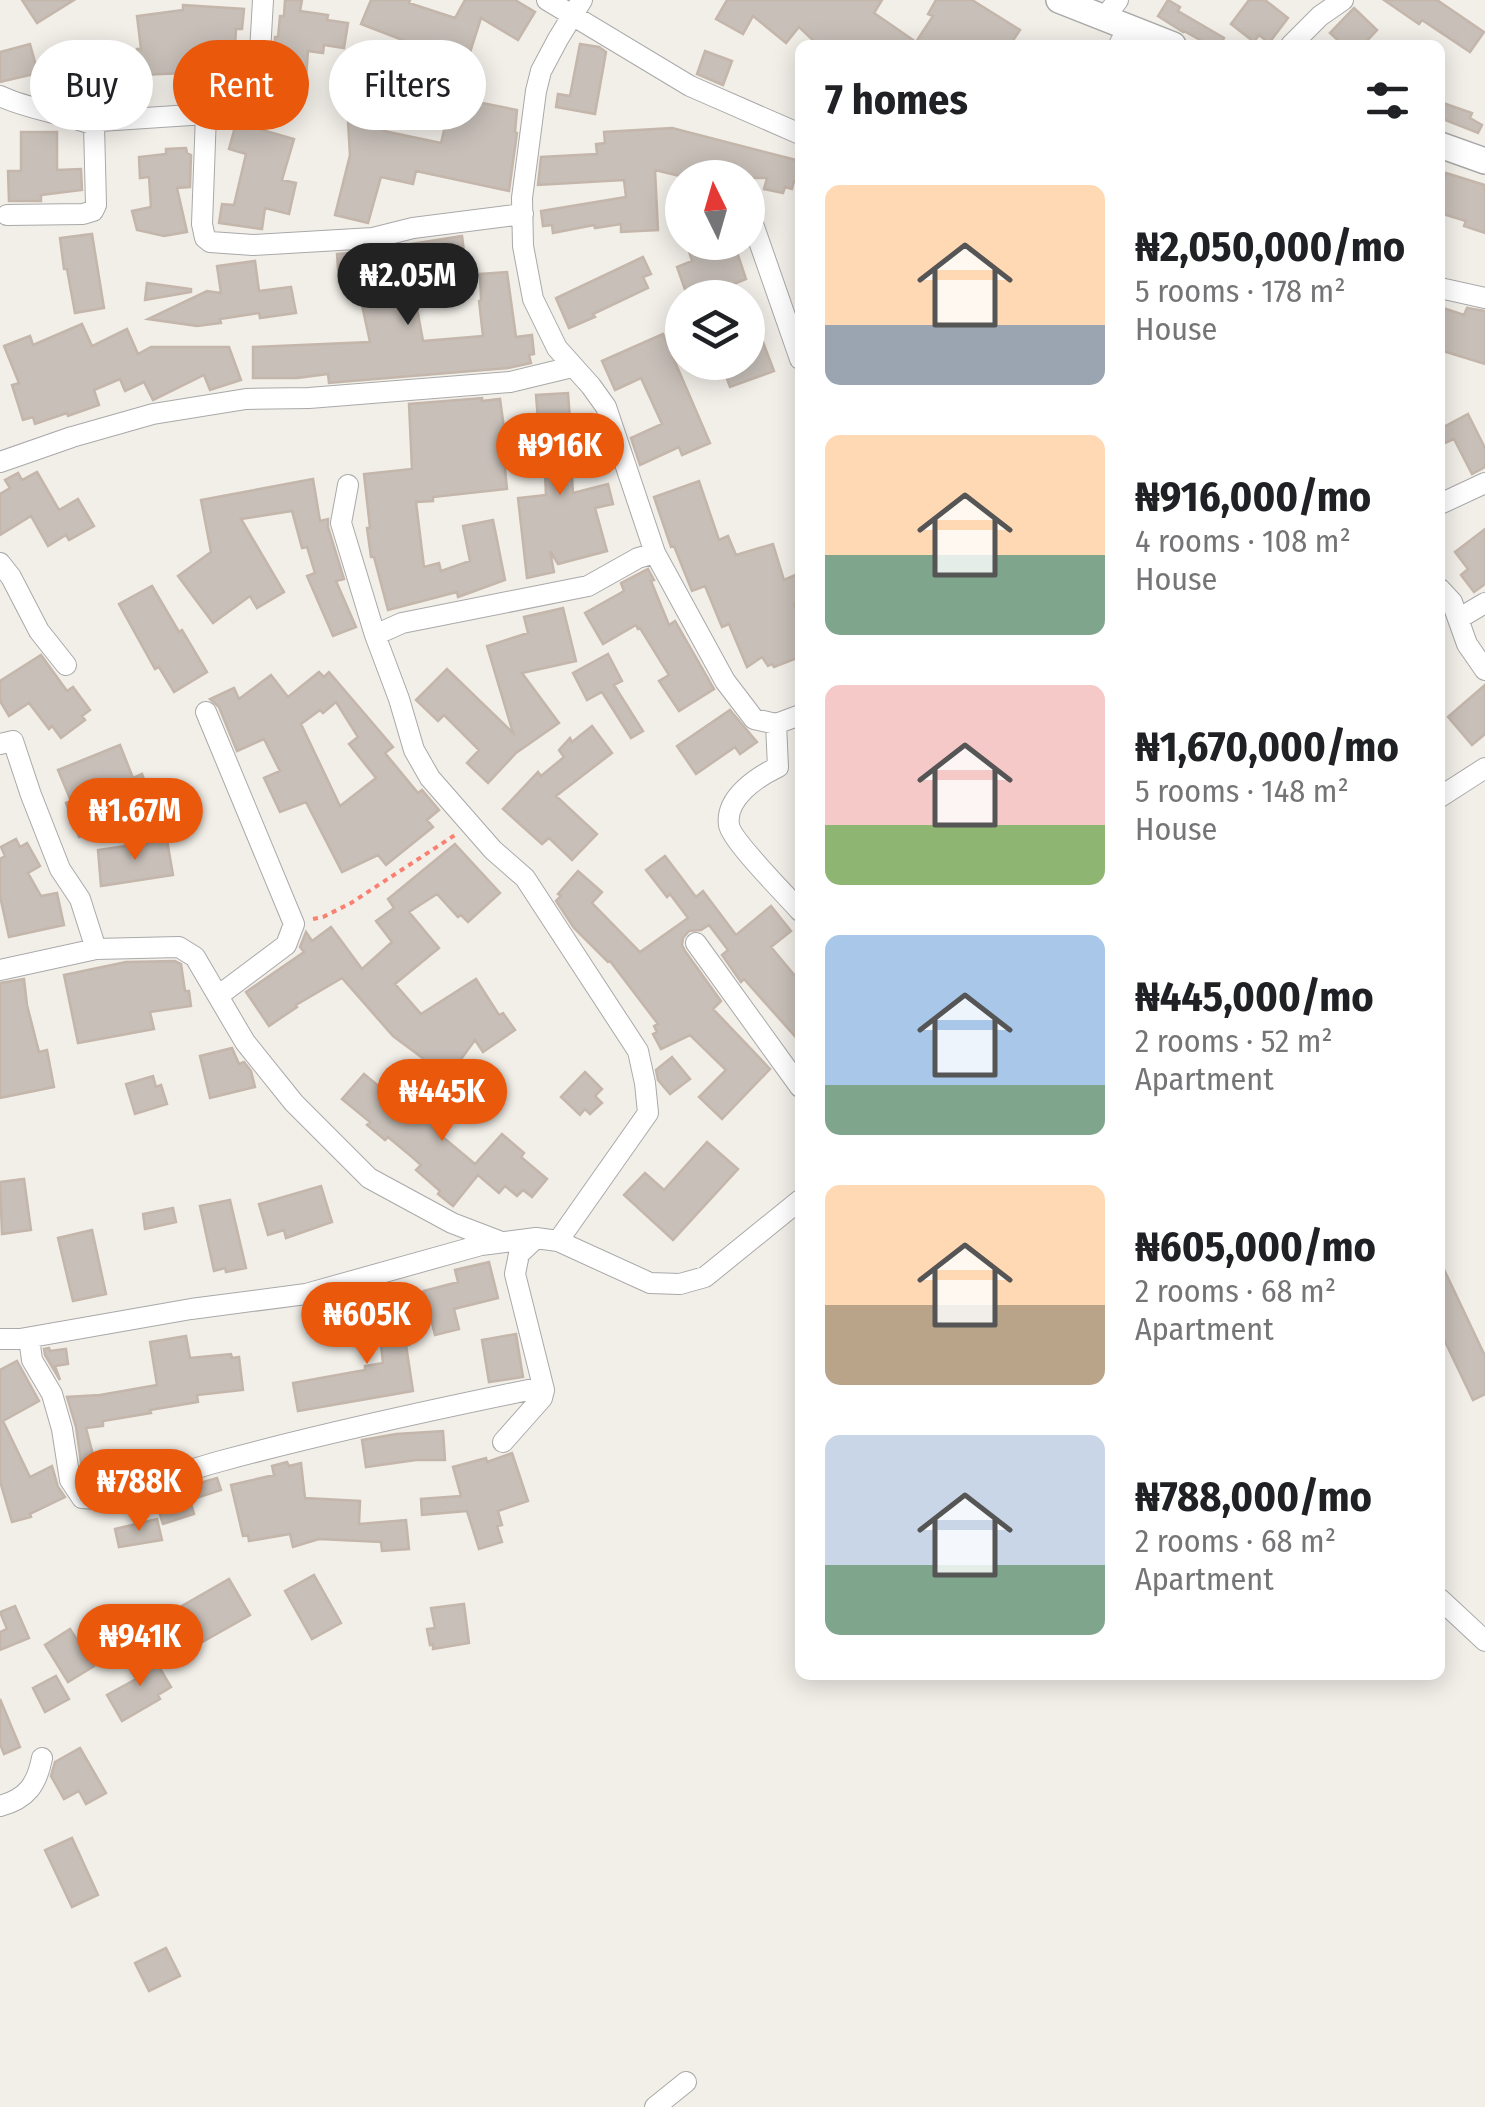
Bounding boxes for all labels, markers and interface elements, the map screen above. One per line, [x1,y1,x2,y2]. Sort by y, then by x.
chip: Buy [30,40,153,130]
chip: Rent [173,40,309,130]
chip: Filters [329,40,486,130]
icon: filters [1360,73,1415,128]
text: 7 homes [825,75,968,125]
north arrow [665,160,765,260]
map controls [665,160,765,380]
text: ₦2,050,000/mo [1135,222,1405,272]
icon: home [905,225,1025,345]
pin: ₦2.05M [327,243,489,328]
text: ₦2.05M [360,256,456,294]
text: 5 rooms · 178 m² [1135,272,1346,310]
button: layers [665,280,765,380]
text: House [1135,310,1217,348]
pin: ₦916K [490,413,630,498]
text: ₦916K [518,426,602,464]
text: ₦916,000/mo [1135,472,1371,522]
icon: home [905,475,1025,595]
text: 4 rooms · 108 m² [1135,522,1351,560]
text: House [1135,560,1217,598]
text: ₦1,670,000/mo [1135,722,1399,772]
icon: home [905,725,1025,845]
text: 5 rooms · 148 m² [1135,772,1349,810]
pin: ₦1.67M [54,778,216,863]
text: ₦1.67M [89,791,181,829]
text: House [1135,810,1217,848]
text: ₦445,000/mo [1135,972,1374,1022]
icon: home [905,975,1025,1095]
text: 2 rooms · 52 m² [1135,1022,1333,1060]
pin: ₦445K [372,1059,512,1144]
text: Apartment [1135,1060,1274,1098]
text: ₦445K [399,1072,485,1110]
text: ₦605,000/mo [1135,1222,1376,1272]
icon: home [905,1225,1025,1345]
text: 2 rooms · 68 m² [1135,1272,1336,1310]
pin: ₦605K [297,1282,437,1367]
text: ₦605K [323,1295,411,1333]
text: Apartment [1135,1310,1274,1348]
pin: ₦788K [69,1449,209,1534]
text: ₦788K [97,1462,181,1500]
text: ₦788,000/mo [1135,1472,1372,1522]
icon: home [905,1475,1025,1595]
text: 2 rooms · 68 m² [1135,1522,1336,1560]
text: Apartment [1135,1560,1274,1598]
pin: ₦941K [70,1604,210,1689]
text: ₦941K [99,1617,181,1655]

